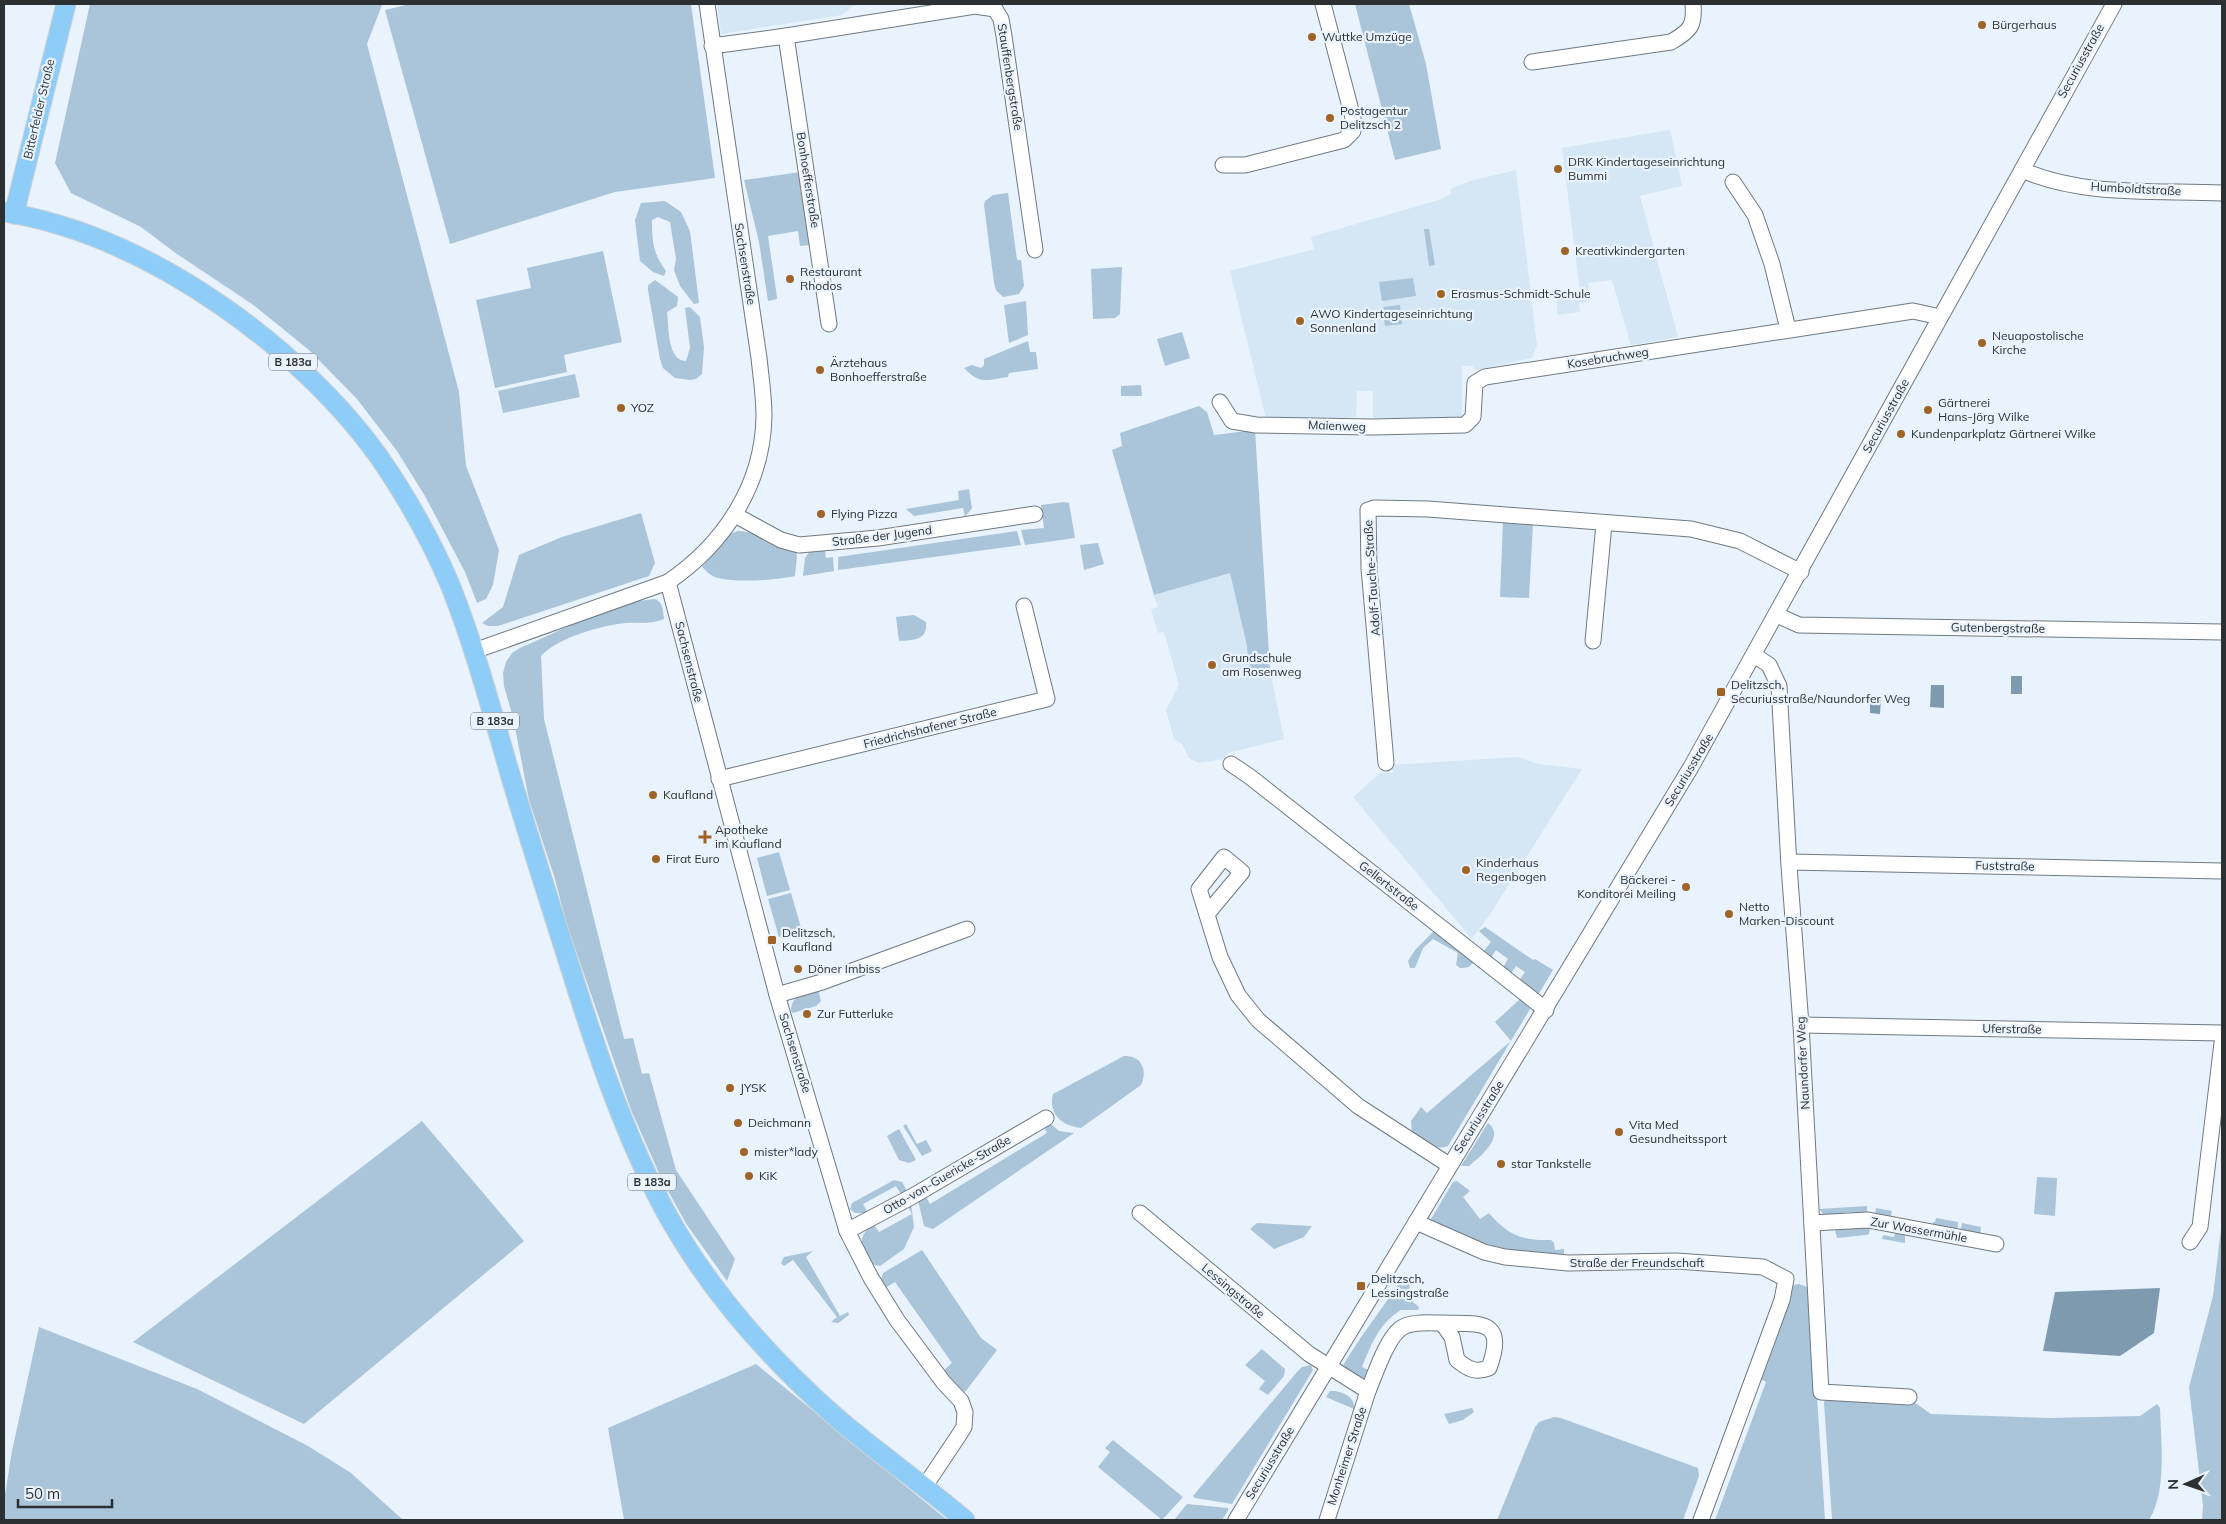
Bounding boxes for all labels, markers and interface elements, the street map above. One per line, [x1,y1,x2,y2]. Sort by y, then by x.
place label: Bürgerhaus [1992,17,2057,32]
marker: Bürgerhaus [1976,19,1988,31]
street label: Securiusstraße [2054,21,2107,101]
street label: Stauffenbergstraße [995,22,1026,131]
place label: Wuttke Umzüge [1322,29,1412,44]
marker: Wuttke Umzüge [1306,31,1318,43]
street label: Bitterfelder Straße [20,57,57,160]
place label: Postagentur Delitzsch 2 [1340,103,1409,132]
marker: Postagentur Delitzsch 2 [1324,112,1336,124]
street label: Bonhoefferstraße [794,131,823,229]
place label: DRK Kindertageseinrichtung Bummi [1568,154,1725,183]
marker: DRK Kindertageseinrichtung Bummi [1552,163,1564,175]
street label: Humboldtstraße [2090,179,2182,198]
street label: Sachsenstraße [732,222,759,306]
place label: Kreativkindergarten [1575,243,1685,258]
marker: Kreativkindergarten [1559,245,1571,257]
place label: Restaurant Rhodos [800,264,862,293]
marker: Restaurant Rhodos [784,273,796,285]
place label: Erasmus-Schmidt-Schule [1451,286,1591,301]
marker: Erasmus-Schmidt-Schule [1435,288,1447,300]
place label: AWO Kindertageseinrichtung Sonnenland [1310,306,1473,335]
marker: AWO Kindertageseinrichtung Sonnenland [1294,315,1306,327]
place label: Neuapostolische Kirche [1992,328,2084,357]
marker: Neuapostolische Kirche [1976,337,1988,349]
street label: Kosebruchweg [1566,344,1650,371]
road number: B 183a [269,354,317,371]
place label: Ärztehaus Bonhoefferstraße [830,355,927,384]
marker: Ärztehaus Bonhoefferstraße [814,364,826,376]
street label: Securiusstraße [1859,376,1912,456]
place label: Gärtnerei Hans-Jörg Wilke [1938,395,2029,424]
place label: YOZ [630,400,654,415]
marker: YOZ [615,402,627,414]
marker: Gärtnerei Hans-Jörg Wilke [1922,404,1934,416]
street label: Maienweg [1308,417,1366,434]
place label: Kundenparkplatz Gärtnerei Wilke [1911,426,2096,441]
marker: Kundenparkplatz Gärtnerei Wilke [1895,428,1907,440]
place label: Flying Pizza [831,506,898,521]
marker: Flying Pizza [815,508,827,520]
street label: Adolf-Tauche-Straße [1360,519,1383,637]
street label: Straße der Jugend [831,522,933,549]
street label: Gutenbergstraße [1951,619,2045,636]
street label: Sachsenstraße [672,620,707,704]
place label: Grundschule am Rosenweg [1222,650,1301,679]
marker: Grundschule am Rosenweg [1206,659,1218,671]
place label: Delitzsch, Securiusstraße/Naundorfer Weg [1731,677,1910,706]
marker: Delitzsch, Securiusstraße/Naundorfer Weg [1715,686,1727,698]
street label: Friedrichshafener Straße [862,704,998,751]
road number: B 183a [471,712,519,729]
street label: Securiusstraße [1661,730,1716,809]
place label: Kaufland [663,787,713,802]
marker: Kaufland [647,789,659,801]
place label: Apotheke im Kaufland [715,822,782,851]
marker: Apotheke im Kaufland [699,831,711,843]
place label: Firat Euro [666,851,720,866]
marker: Firat Euro [650,853,662,865]
place label: Kinderhaus Regenbogen [1476,855,1546,884]
street label: Gellertstraße [1356,857,1422,914]
street label: Fuststraße [1975,857,2035,874]
marker: Kinderhaus Regenbogen [1460,864,1472,876]
place label: Bäckerei - Konditorei Meiling [1577,872,1676,901]
marker: Bäckerei - Konditorei Meiling [1680,881,1692,893]
place label: Netto Marken-Discount [1739,899,1834,928]
marker: Netto Marken-Discount [1723,908,1735,920]
place label: Delitzsch, Kaufland [782,925,835,954]
marker: Delitzsch, Kaufland [766,934,778,946]
place label: Döner Imbiss [808,961,881,976]
marker: Döner Imbiss [792,963,804,975]
place label: Zur Futterluke [817,1006,893,1021]
marker: Zur Futterluke [801,1008,813,1020]
street label: Sachsenstraße [776,1011,815,1095]
street label: Naundorfer Weg [1793,1016,1812,1110]
street label: Uferstraße [1982,1020,2042,1037]
street label: Securiusstraße [1450,1078,1507,1156]
place label: JYSK [740,1080,766,1095]
marker: JYSK [724,1082,736,1094]
place label: Deichmann [748,1115,811,1130]
marker: Deichmann [732,1117,744,1129]
place label: Vita Med Gesundheitssport [1629,1117,1727,1146]
marker: Vita Med Gesundheitssport [1613,1126,1625,1138]
street label: Otto-von-Guericke-Straße [880,1132,1013,1217]
place label: mister*lady [754,1144,818,1159]
marker: mister*lady [738,1146,750,1158]
place label: star Tankstelle [1511,1156,1591,1171]
marker: star Tankstelle [1495,1158,1507,1170]
place label: KiK [759,1168,777,1183]
marker: KiK [743,1170,755,1182]
road number: B 183a [628,1174,676,1190]
street label: Zur Wassermühle [1870,1214,1969,1245]
street label: Straße der Freundschaft [1570,1255,1704,1270]
street label: Lessingstraße [1199,1260,1268,1321]
place label: Delitzsch, Lessingstraße [1371,1271,1449,1300]
marker: Delitzsch, Lessingstraße [1355,1280,1367,1292]
street label: Monheimer Straße [1324,1405,1369,1507]
street label: Securiusstraße [1242,1423,1297,1502]
north arrow [2161,1459,2211,1509]
scale bar [18,1476,111,1508]
text: N [2164,1479,2182,1490]
text: 50 m [25,1484,60,1503]

